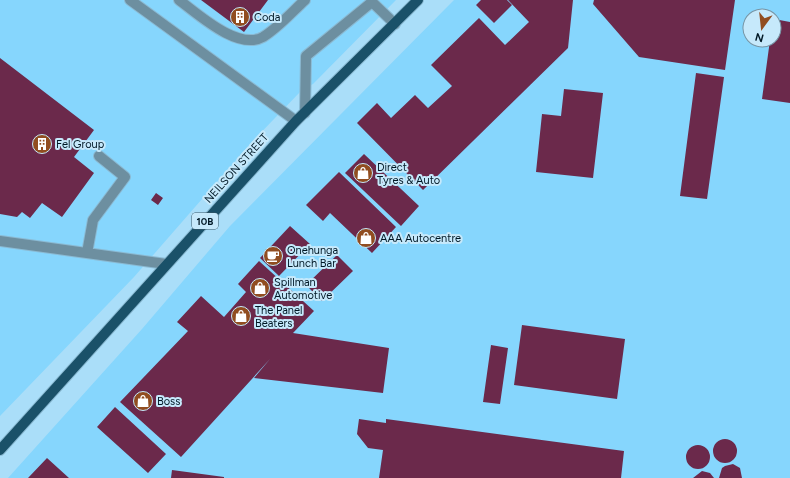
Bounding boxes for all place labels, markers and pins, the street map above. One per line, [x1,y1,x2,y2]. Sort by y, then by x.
building icon: Coda [229,6,251,28]
place label: Coda [254,11,280,24]
building icon: Fel Group [31,133,53,155]
place label: Fel Group [56,138,105,151]
place label: Direct Tyres & Auto [377,161,440,187]
shop icon: Direct Tyres & Auto [352,162,374,184]
shop icon: AAA Autocentre [355,227,377,249]
place label: AAA Autocentre [380,232,461,245]
place label: Onehunga Lunch Bar [287,244,338,270]
cafe icon: Onehunga Lunch Bar [262,245,284,267]
place label: Spillman Automotive [274,276,332,302]
shop icon: Spillman Automotive [249,277,271,299]
place label: The Panel Beaters [255,304,302,330]
shop icon: The Panel Beaters [230,305,252,327]
shop icon: Boss [132,390,154,412]
place label: Boss [157,395,180,408]

